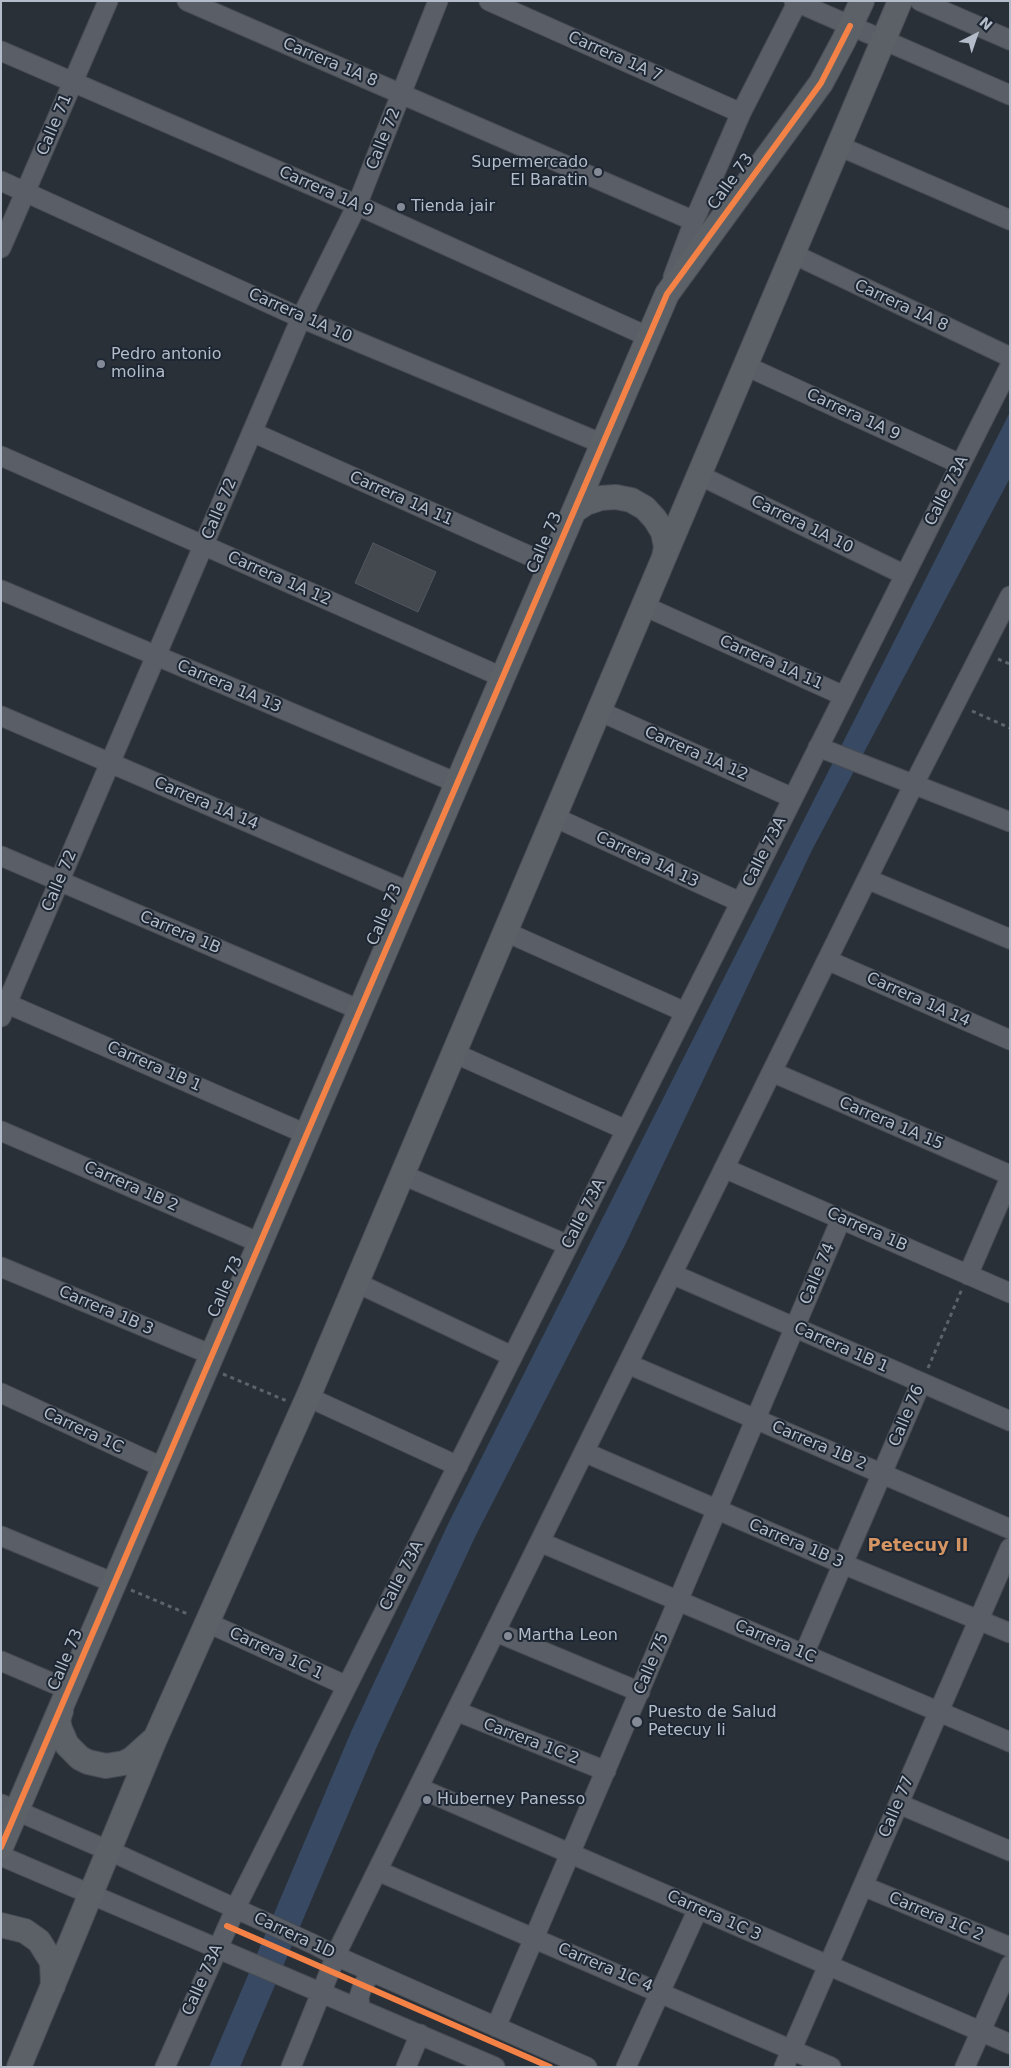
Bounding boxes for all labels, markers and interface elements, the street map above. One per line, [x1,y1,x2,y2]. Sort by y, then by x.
north arrow [951,10,1001,60]
text: N [976,14,996,34]
street label: Carrera 1A 7 [565,28,665,86]
street label: Carrera 1A 8 [280,34,380,92]
street label: Calle 71 [33,91,77,159]
street label: Calle 72 [363,105,405,173]
street label: Calle 73 [704,150,758,214]
place label: Supermercado El Baratin [471,153,588,191]
street label: Carrera 1A 9 [276,163,376,221]
marker: Supermercado El Baratin [592,166,604,178]
place label: Tienda jair [411,197,495,217]
marker: Tienda jair [395,201,407,213]
street label: Carrera 1A 8 [851,276,951,336]
street label: Carrera 1A 10 [245,285,355,347]
place label: Pedro antonio molina [111,345,222,383]
marker: Pedro antonio molina [95,358,107,370]
street label: Carrera 1A 9 [803,385,903,445]
street label: Calle 73A [921,453,973,529]
street label: Carrera 1A 11 [346,468,456,530]
street label: Calle 72 [198,475,242,543]
street label: Carrera 1A 10 [748,492,856,558]
street label: Calle 73 [523,509,567,577]
street label: Carrera 1A 12 [224,548,334,610]
street label: Carrera 1A 11 [716,632,826,694]
street label: Carrera 1A 13 [174,656,284,718]
street label: Carrera 1A 12 [641,723,751,785]
street label: Carrera 1A 14 [151,773,261,835]
street label: Calle 73A [739,814,791,890]
street label: Carrera 1A 13 [592,828,702,892]
street label: Calle 72 [38,847,82,915]
street label: Calle 73 [363,881,407,949]
street label: Carrera 1B [137,907,223,959]
street label: Carrera 1A 14 [863,969,973,1031]
street label: Carrera 1B 1 [104,1038,204,1096]
street label: Carrera 1A 15 [836,1093,946,1155]
street label: Carrera 1B 2 [81,1158,181,1216]
street label: Calle 73A [558,1176,610,1252]
street label: Carrera 1B [824,1204,910,1256]
street label: Calle 74 [796,1240,840,1308]
street label: Calle 73 [204,1253,248,1321]
street label: Carrera 1B 3 [56,1282,156,1340]
street label: Carrera 1B 1 [791,1319,891,1377]
street label: Calle 76 [885,1382,929,1450]
street label: Carrera 1C [40,1404,126,1458]
street label: Carrera 1B 2 [769,1417,869,1475]
street label: Carrera 1B 3 [746,1515,846,1573]
district label: Petecuy II [867,1535,969,1557]
street label: Calle 73A [376,1538,428,1614]
street label: Carrera 1C [732,1616,818,1668]
street label: Carrera 1C 1 [226,1624,326,1684]
street label: Calle 73 [44,1626,88,1694]
place label: Martha Leon [518,1626,618,1646]
marker: Martha Leon [502,1630,514,1642]
street label: Calle 75 [630,1630,674,1698]
place label: Puesto de Salud Petecuy Ii [648,1703,777,1741]
street label: Carrera 1C 2 [480,1715,582,1769]
marker: Puesto de Salud Petecuy Ii [630,1715,644,1729]
street label: Calle 77 [875,1773,919,1841]
place label: Huberney Panesso [437,1790,585,1810]
marker: Huberney Panesso [421,1794,433,1806]
street label: Carrera 1C 3 [664,1887,764,1945]
street label: Carrera 1C 2 [886,1888,986,1946]
street label: Carrera 1D [250,1909,338,1963]
street label: Carrera 1C 4 [555,1939,655,1997]
street label: Calle 73A [179,1941,227,2019]

